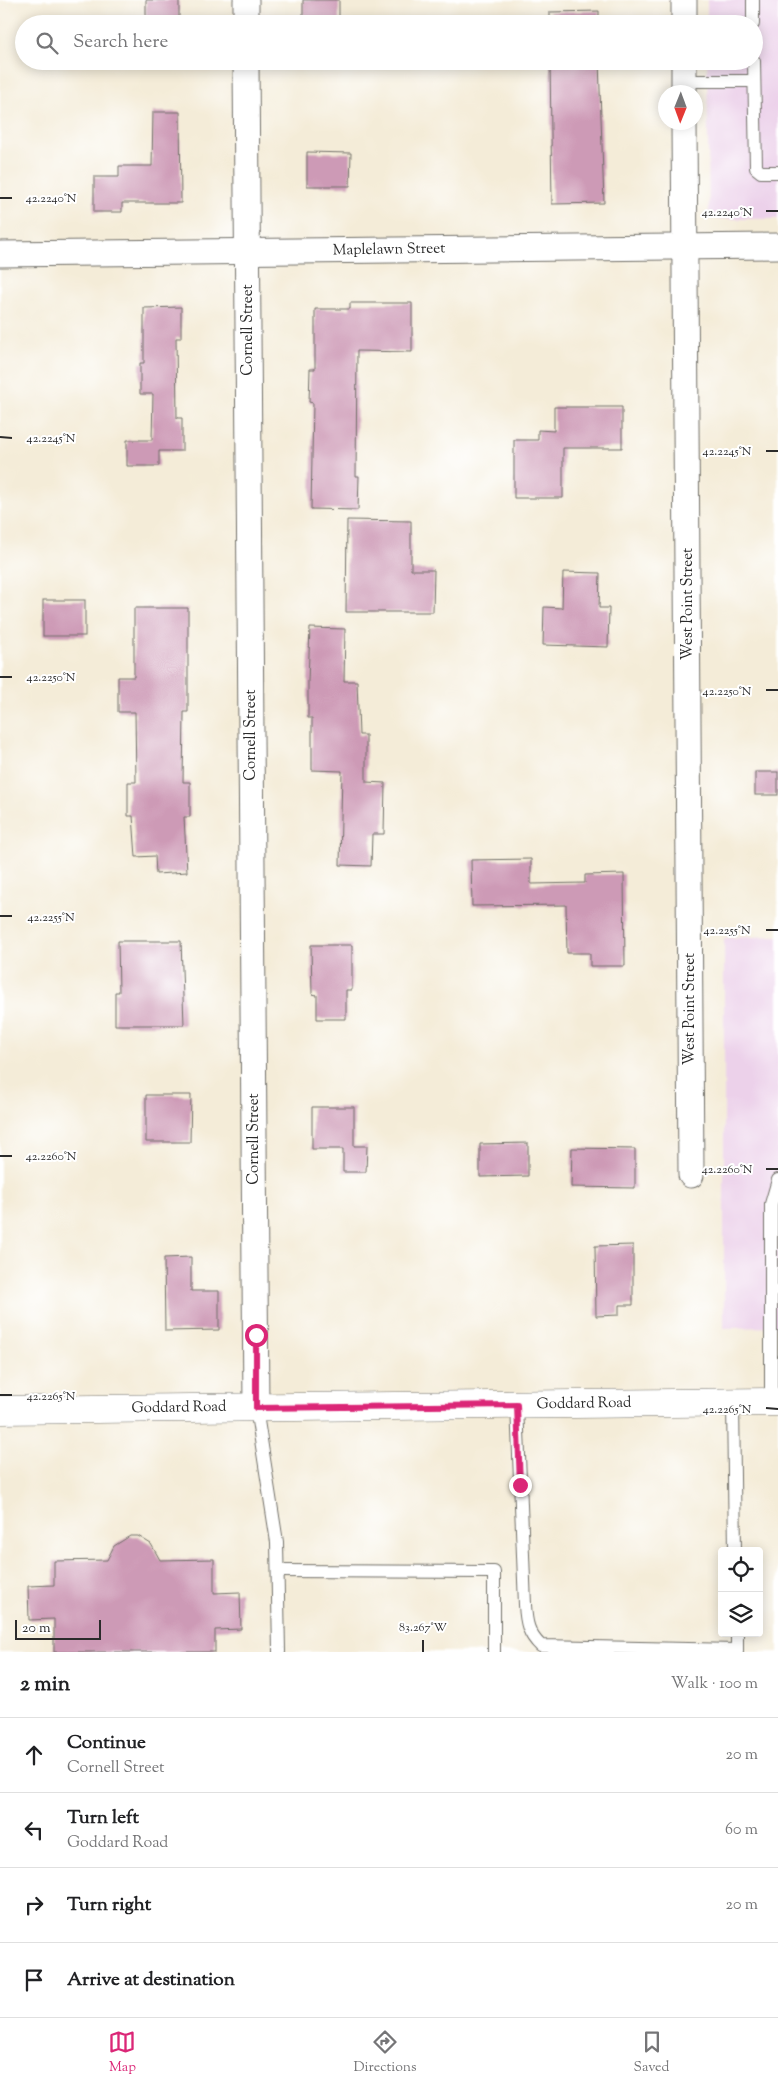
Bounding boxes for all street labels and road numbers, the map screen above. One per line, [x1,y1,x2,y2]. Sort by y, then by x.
street label: Maplelawn Street [332,239,446,261]
street label: Cornell Street [238,284,259,376]
street label: West Point Street [678,548,699,660]
street label: Cornell Street [241,689,262,781]
street label: West Point Street [680,953,701,1065]
street label: Cornell Street [244,1093,265,1185]
street label: Goddard Road [536,1393,632,1415]
street label: Goddard Road [131,1397,227,1419]

